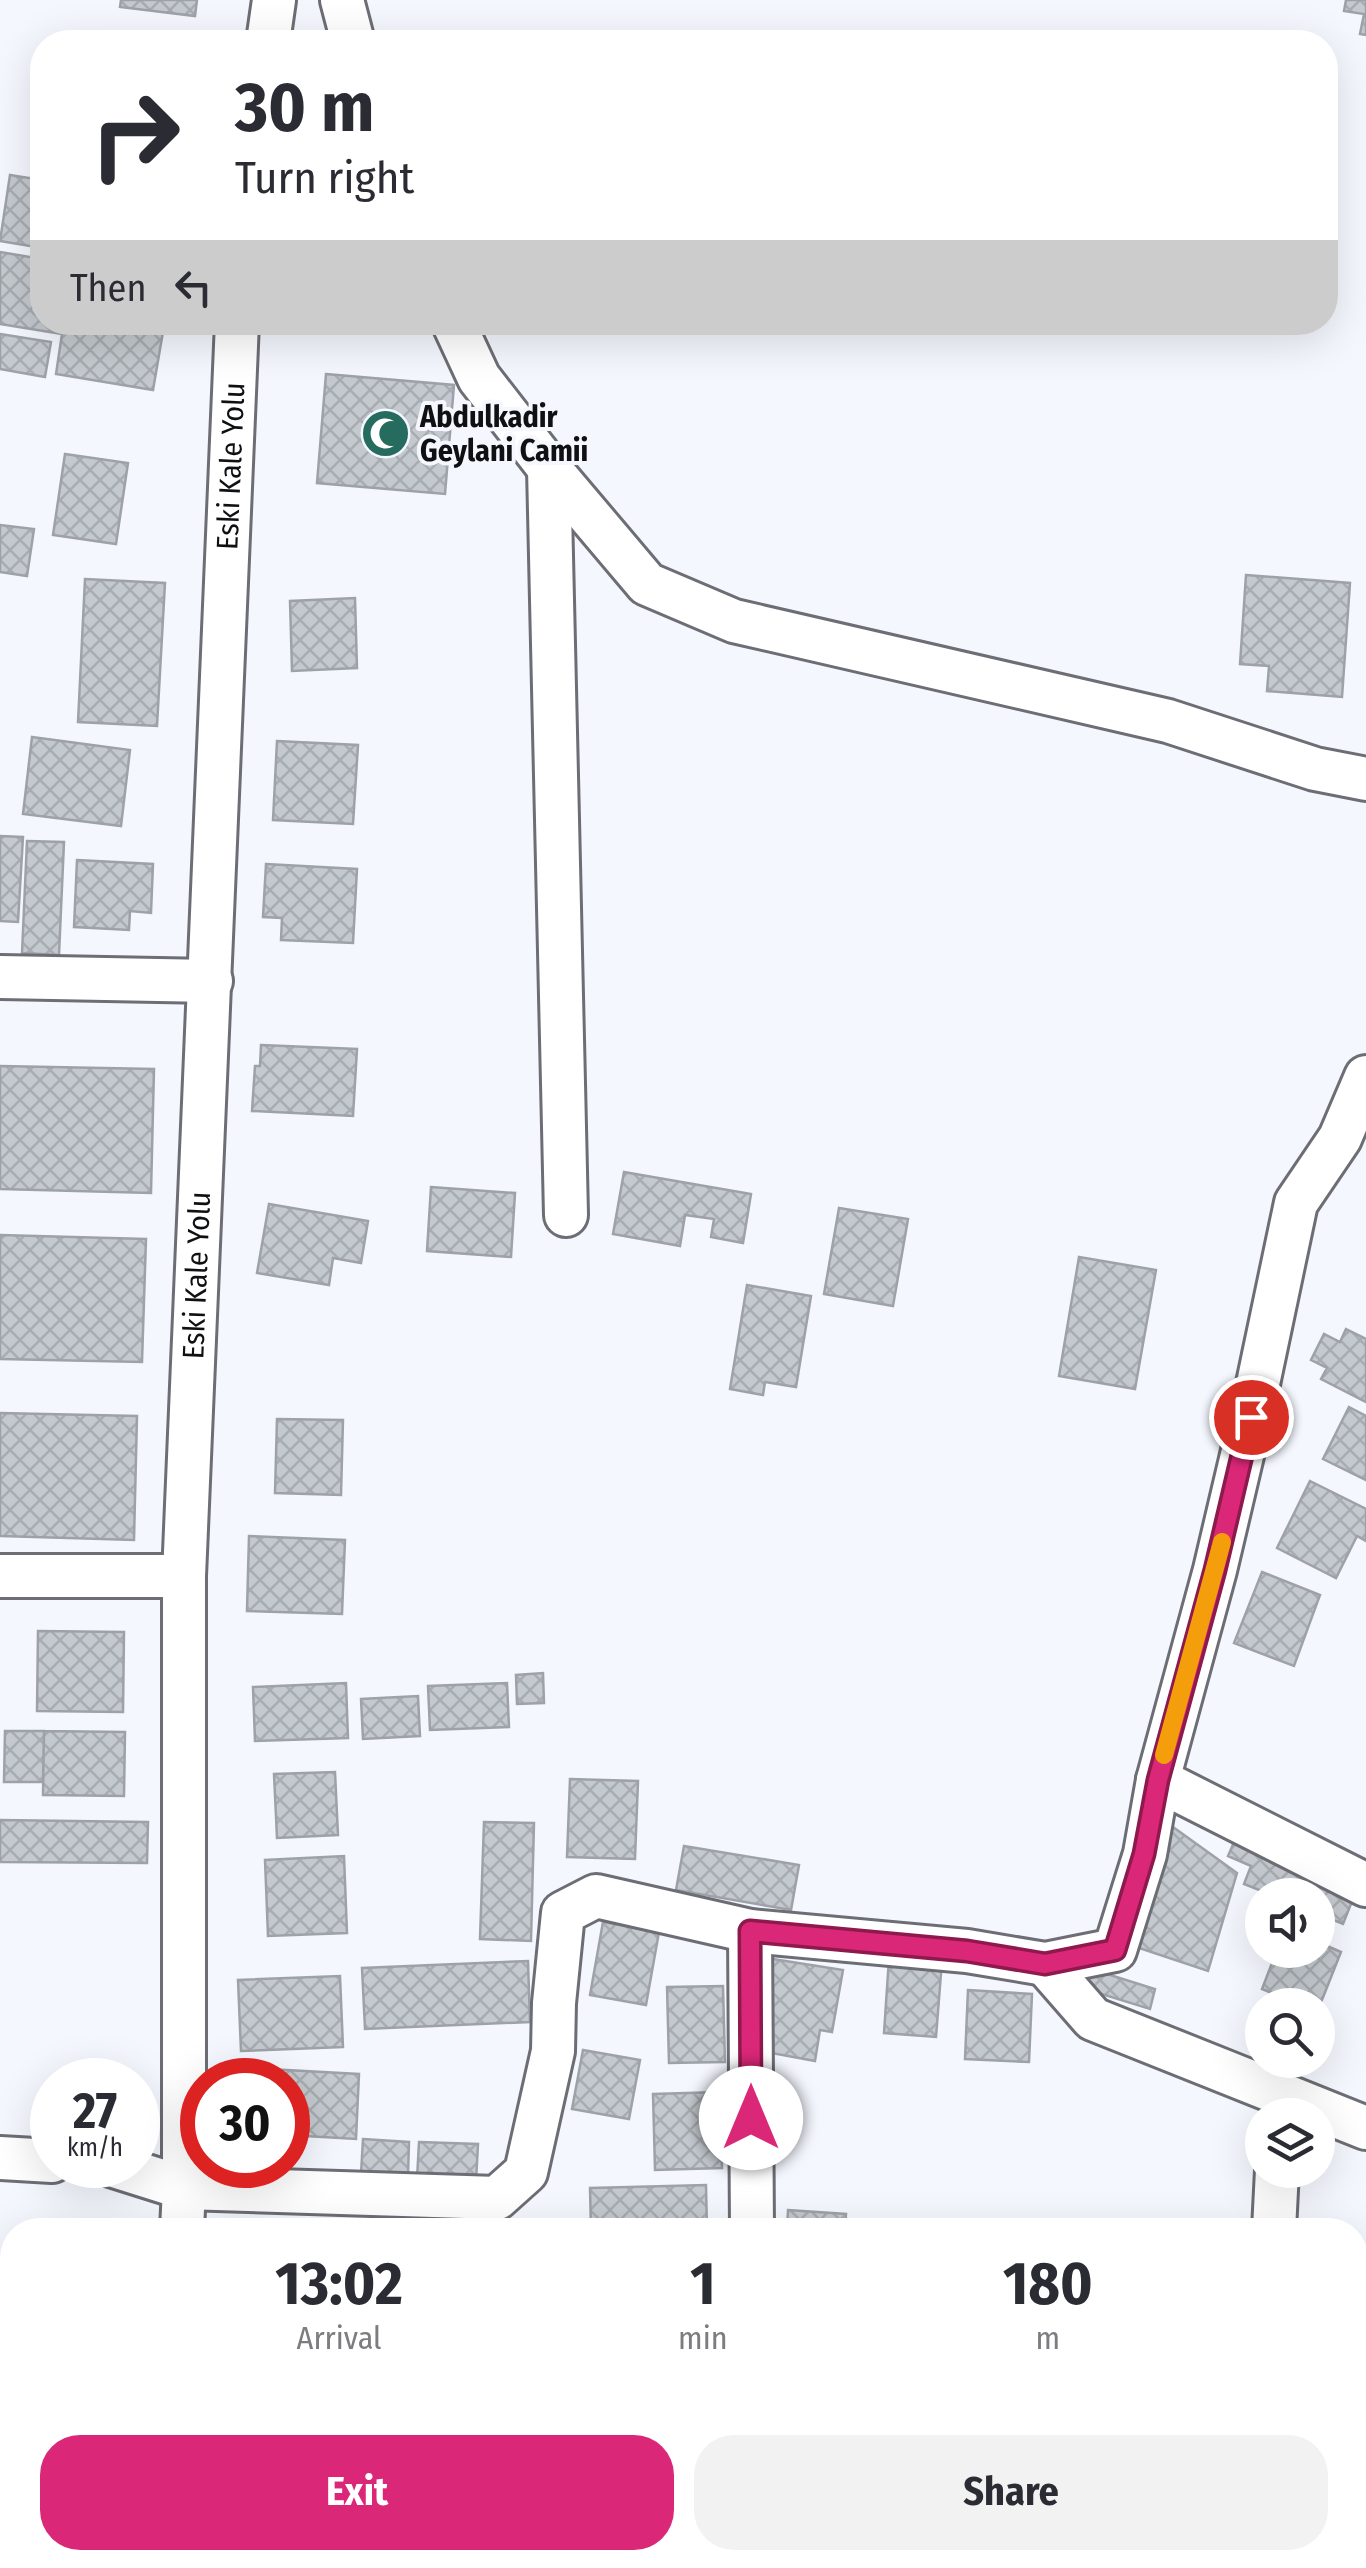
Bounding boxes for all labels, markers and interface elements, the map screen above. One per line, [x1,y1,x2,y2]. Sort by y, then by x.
text: 30 m [235,66,374,150]
icon: right [70,70,200,200]
text: Turn right [235,151,414,205]
icon: left [166,260,221,315]
text: Then [70,265,146,311]
street label: Eski Kale Yolu [209,382,252,551]
place label: Abdulkadir Geylani Camii [419,399,588,469]
mosque icon: Abdulkadir Geylani Camii [359,408,411,460]
street label: Eski Kale Yolu [175,1191,218,1360]
pin [1209,1375,1294,1460]
icon: arrive [1224,1390,1279,1445]
map controls [1245,1878,1335,2188]
button: sound [1245,1878,1335,1968]
button: search [1245,1988,1335,2078]
speed limit sign: 30 [180,2058,310,2188]
position arrow [699,2066,803,2170]
text: 27 [73,2081,117,2141]
button: layers [1245,2098,1335,2188]
text: km/h [67,2133,123,2163]
text: 13:02 [275,2248,403,2320]
text: 1 [690,2248,716,2320]
text: 180 [1003,2248,1093,2320]
text: Arrival [297,2319,381,2357]
text: min [678,2319,728,2357]
text: m [1036,2319,1060,2357]
button: Exit [40,2435,674,2550]
button: Share [694,2435,1328,2550]

